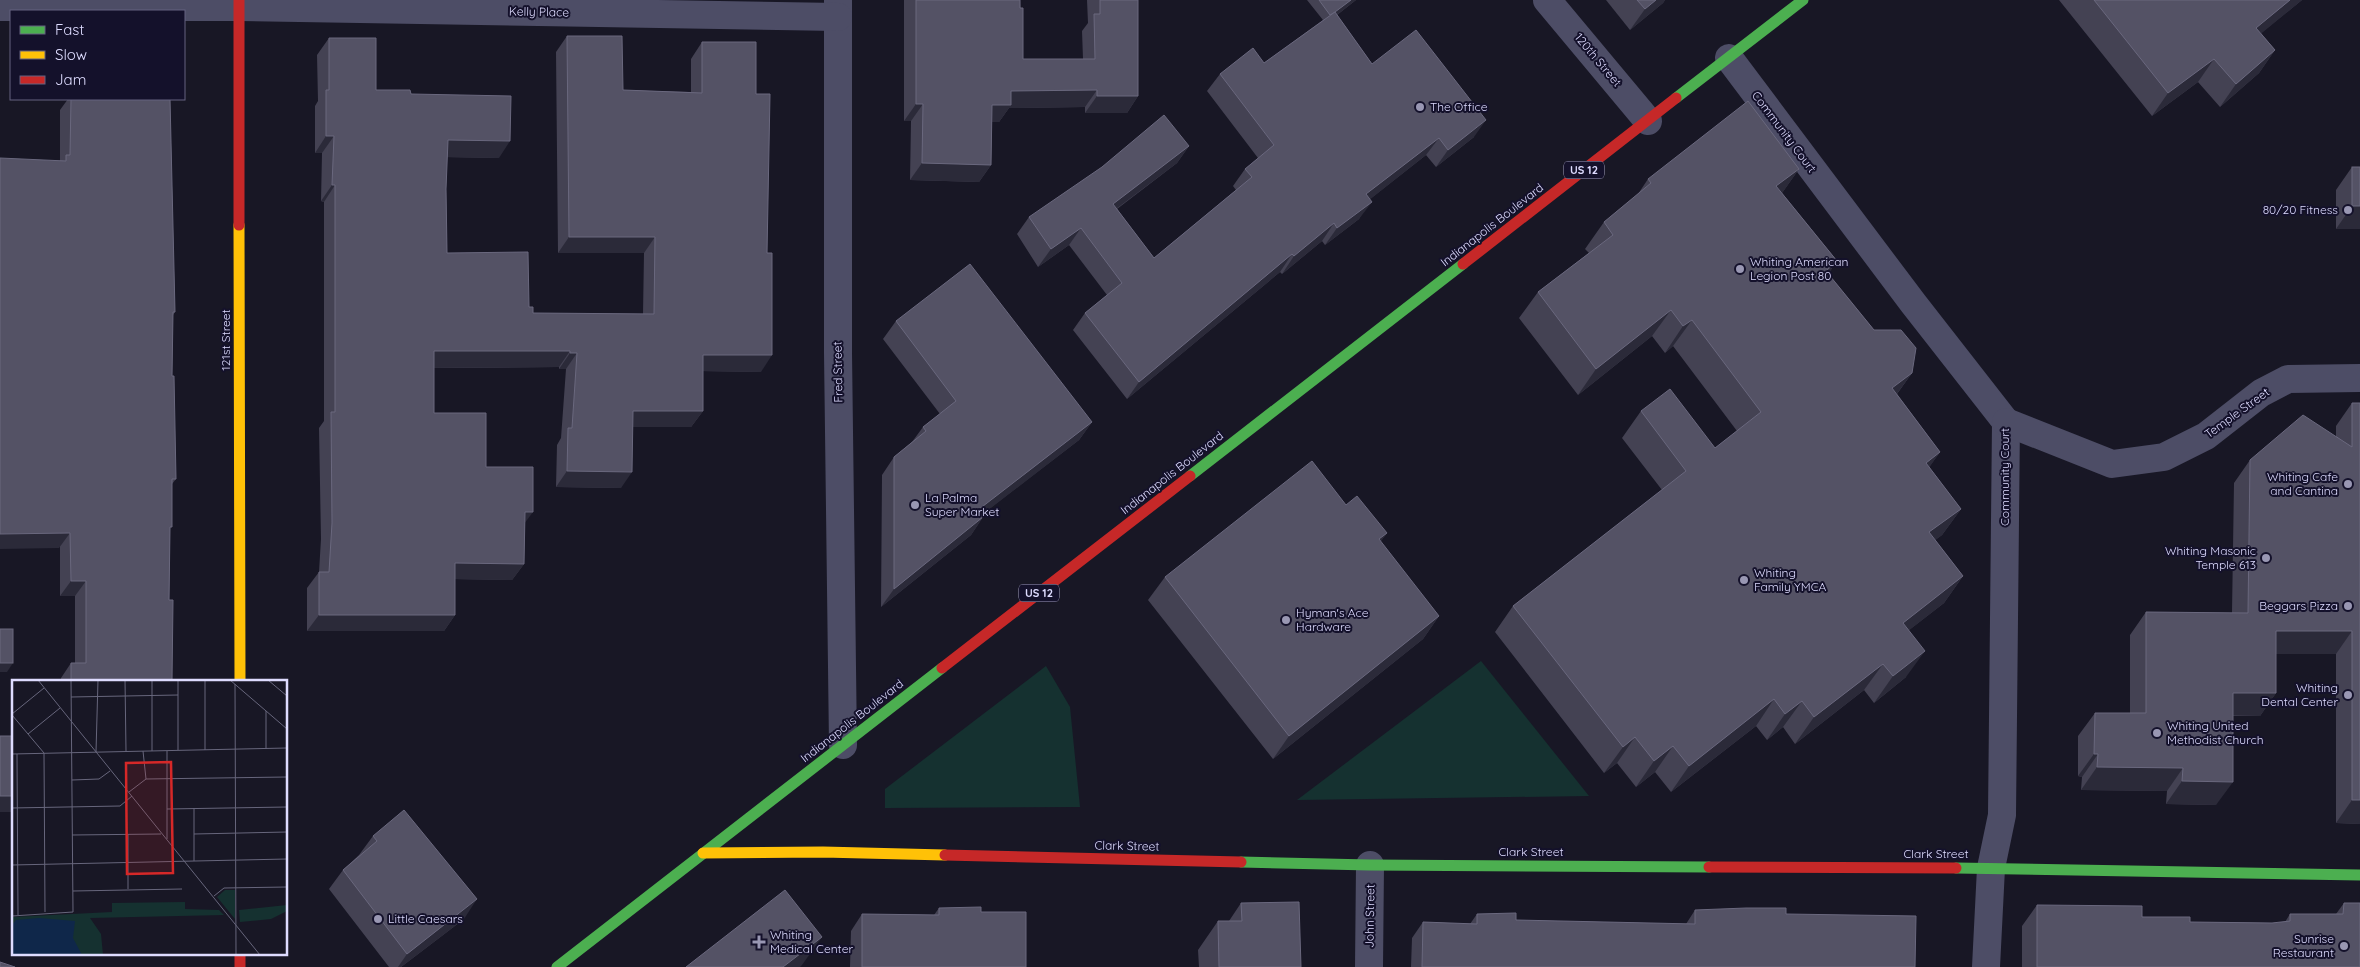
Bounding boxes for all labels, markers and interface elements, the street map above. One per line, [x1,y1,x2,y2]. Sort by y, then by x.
street label: Kelly Place [509,3,569,20]
legend [10,10,185,100]
text: Fast [55,20,84,39]
street label: 120th Street [1572,30,1625,89]
text: Slow [55,45,87,64]
text: Jam [55,70,86,89]
street label: Community Court [1749,88,1820,175]
place label: The Office [1430,99,1488,114]
marker: The Office [1414,101,1426,113]
road number: US 12 [1564,162,1604,178]
street label: Indianapolis Boulevard [1437,180,1546,269]
place label: 80/20 Fitness [2263,202,2338,217]
marker: 80/20 Fitness [2342,204,2354,216]
place label: Whiting American Legion Post 80 [1750,254,1848,283]
marker: Whiting American Legion Post 80 [1734,263,1746,275]
street label: 121st Street [218,309,233,371]
street label: Fred Street [829,341,846,403]
street label: Temple Street [2201,384,2272,441]
street label: Indianapolis Boulevard [1117,428,1226,517]
street label: Community Court [1997,428,2012,526]
place label: Whiting Cafe and Cantina [2267,469,2338,498]
marker: Whiting Cafe and Cantina [2342,478,2354,490]
place label: La Palma Super Market [925,490,999,519]
marker: La Palma Super Market [909,499,921,511]
place label: Whiting Masonic Temple 613 [2165,543,2256,572]
marker: Whiting Masonic Temple 613 [2260,552,2272,564]
place label: Whiting Family YMCA [1754,565,1826,594]
marker: Whiting Family YMCA [1738,574,1750,586]
road number: US 12 [1019,584,1059,602]
place label: Beggars Pizza [2259,598,2338,613]
marker: Beggars Pizza [2342,600,2354,612]
place label: Hyman's Ace Hardware [1296,605,1369,634]
marker: Hyman's Ace Hardware [1280,614,1292,626]
street label: Indianapolis Boulevard [797,676,906,765]
inset map [12,680,288,954]
place label: Whiting Dental Center [2261,680,2338,709]
marker: Whiting Dental Center [2342,689,2354,701]
place label: Whiting United Methodist Church [2167,718,2264,747]
marker: Whiting United Methodist Church [2151,727,2163,739]
street label: Clark Street [1094,837,1160,854]
street label: Clark Street [1499,844,1563,859]
street label: Clark Street [1904,846,1968,861]
street label: John Street [1361,884,1378,948]
place label: Little Caesars [388,911,463,926]
marker: Little Caesars [372,913,384,925]
place label: Whiting Medical Center [770,927,853,956]
place label: Sunrise Restaurant [2273,931,2334,960]
marker: Whiting Medical Center [752,935,766,949]
marker: Sunrise Restaurant [2338,940,2350,952]

